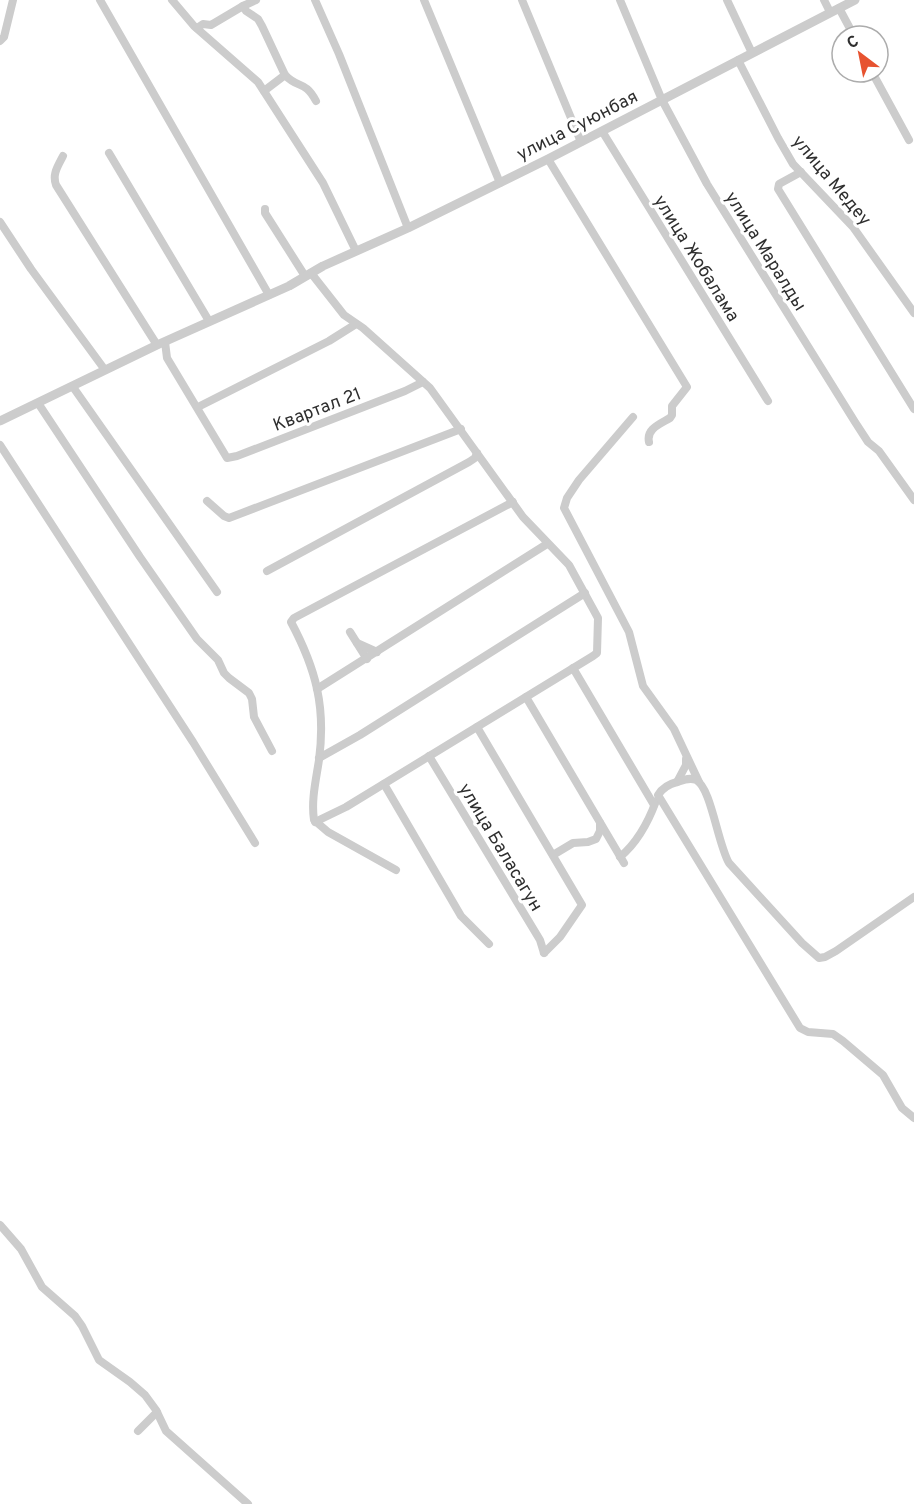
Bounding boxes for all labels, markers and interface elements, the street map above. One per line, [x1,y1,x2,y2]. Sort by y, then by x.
north arrow [830,24,890,84]
text: С [843,32,863,54]
street label: улица Суюнбая [513,86,642,167]
street label: улица Медеу [786,131,876,231]
street label: улица Маралды [719,188,811,316]
street label: улица Жобалама [648,191,744,326]
street label: Квартал 21 [270,383,365,438]
street label: улица Баласагун [452,779,547,916]

